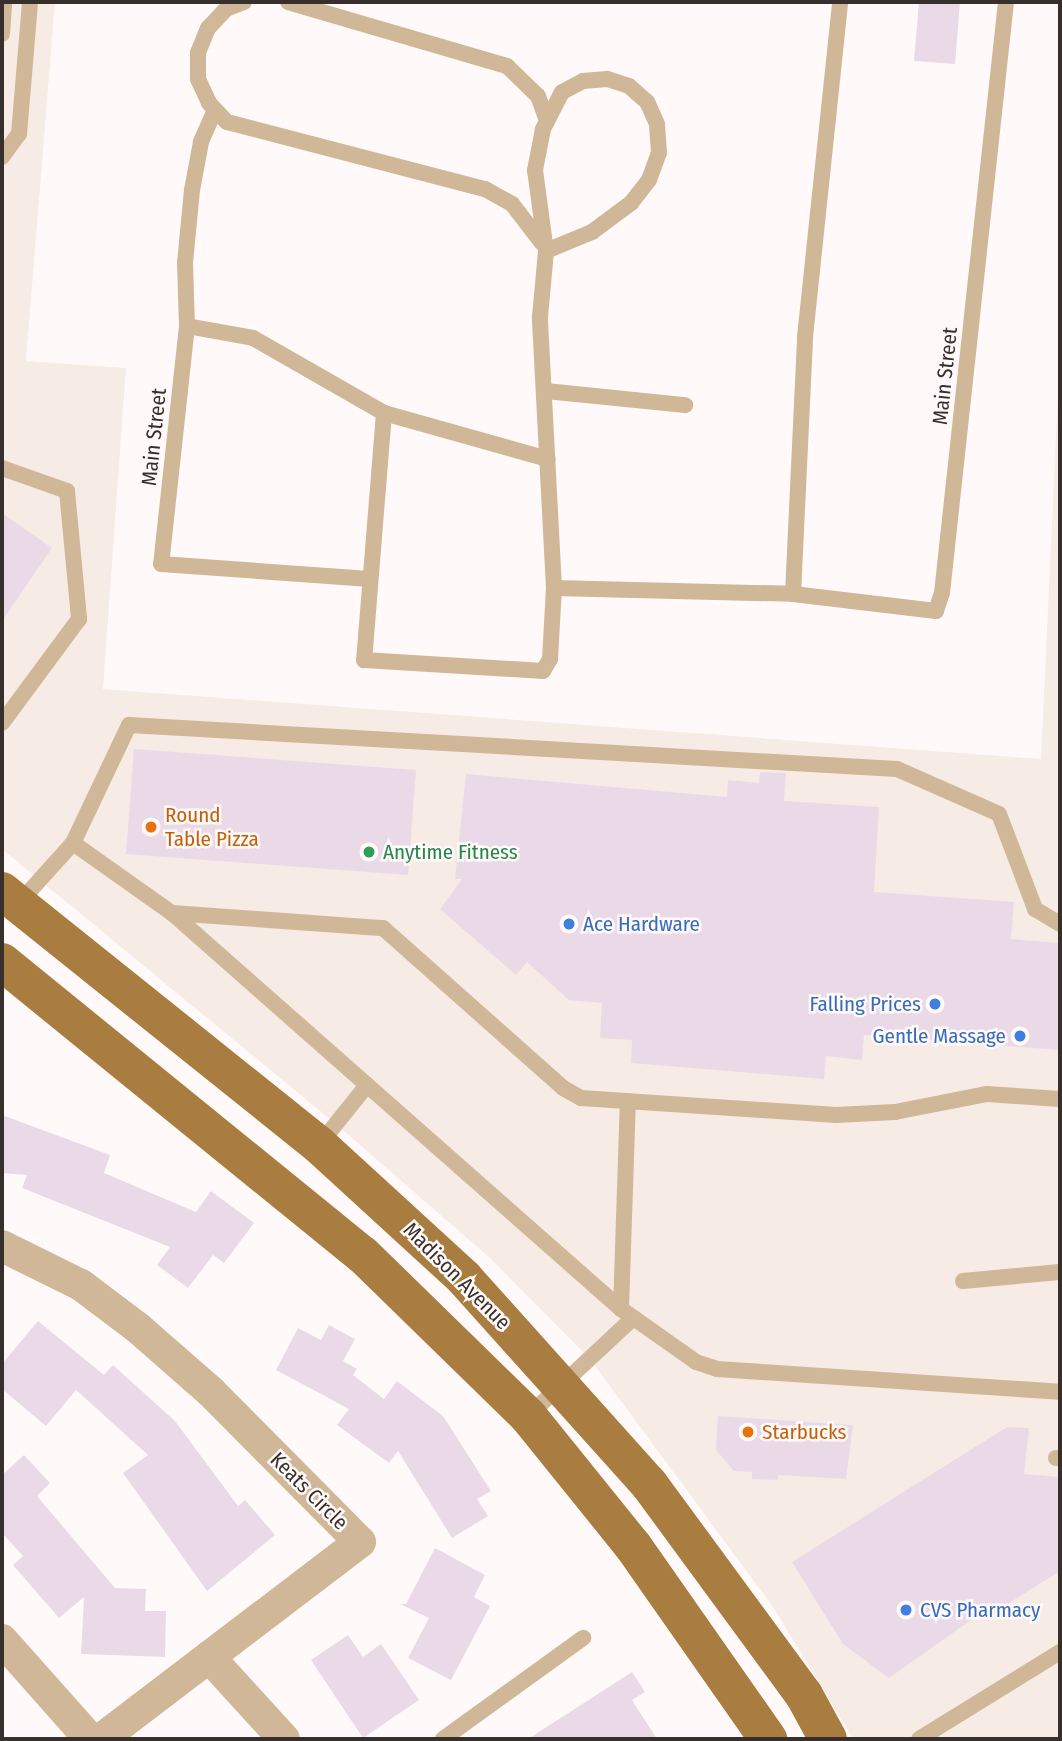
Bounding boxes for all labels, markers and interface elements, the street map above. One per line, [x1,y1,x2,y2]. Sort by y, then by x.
street label: Main Street [927,326,963,426]
street label: Main Street [136,387,172,487]
place label: Round Table Pizza [165,802,259,852]
marker: Round Table Pizza [143,819,159,835]
place label: Anytime Fitness [383,839,518,865]
marker: Anytime Fitness [361,844,377,860]
place label: Ace Hardware [583,911,700,937]
marker: Ace Hardware [561,916,577,932]
place label: Falling Prices [810,991,921,1017]
marker: Falling Prices [927,996,943,1012]
place label: Gentle Massage [872,1023,1006,1049]
marker: Gentle Massage [1012,1028,1028,1044]
street label: Madison Avenue [398,1217,516,1335]
place label: Starbucks [762,1419,847,1445]
marker: Starbucks [740,1424,756,1440]
street label: Keats Circle [265,1447,353,1535]
place label: CVS Pharmacy [920,1597,1040,1623]
marker: CVS Pharmacy [898,1602,914,1618]

